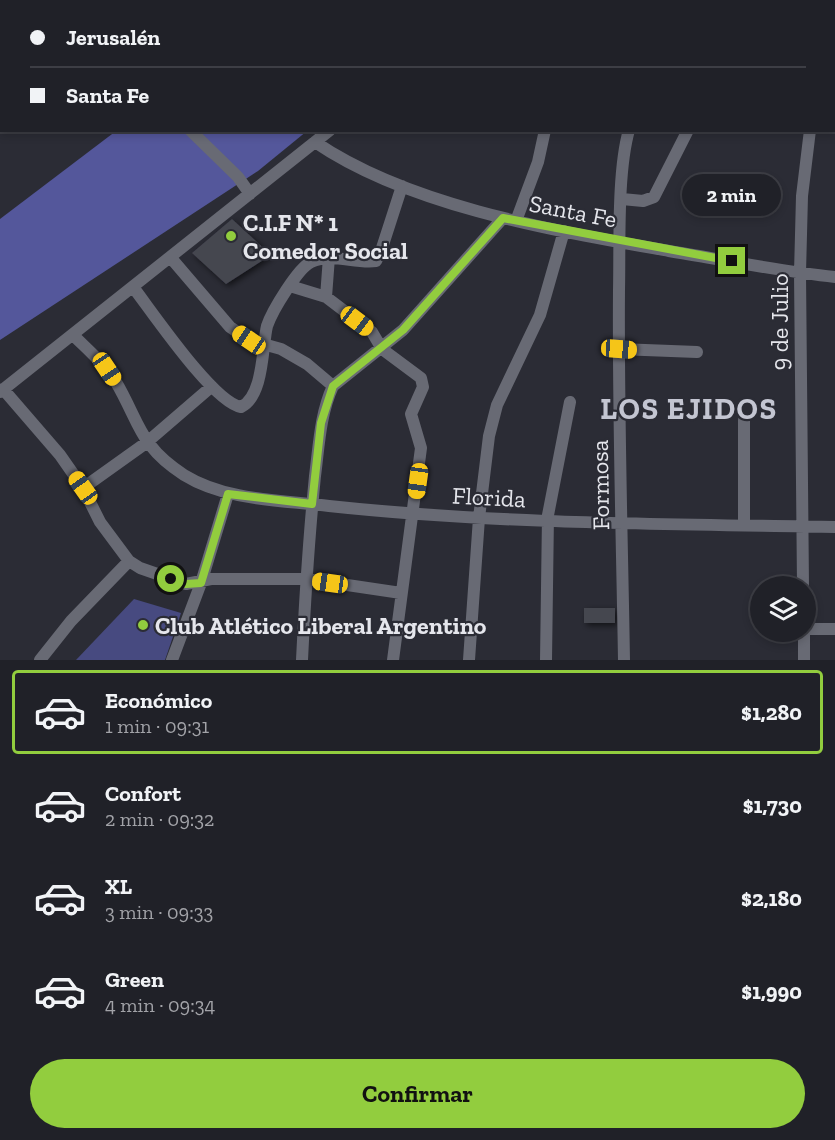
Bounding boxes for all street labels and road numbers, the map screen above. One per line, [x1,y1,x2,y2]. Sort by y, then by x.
street label: Santa Fe [527,188,619,234]
street label: 9 de Julio [765,274,794,370]
street label: Formosa [585,439,615,530]
street label: Florida [451,481,527,513]

